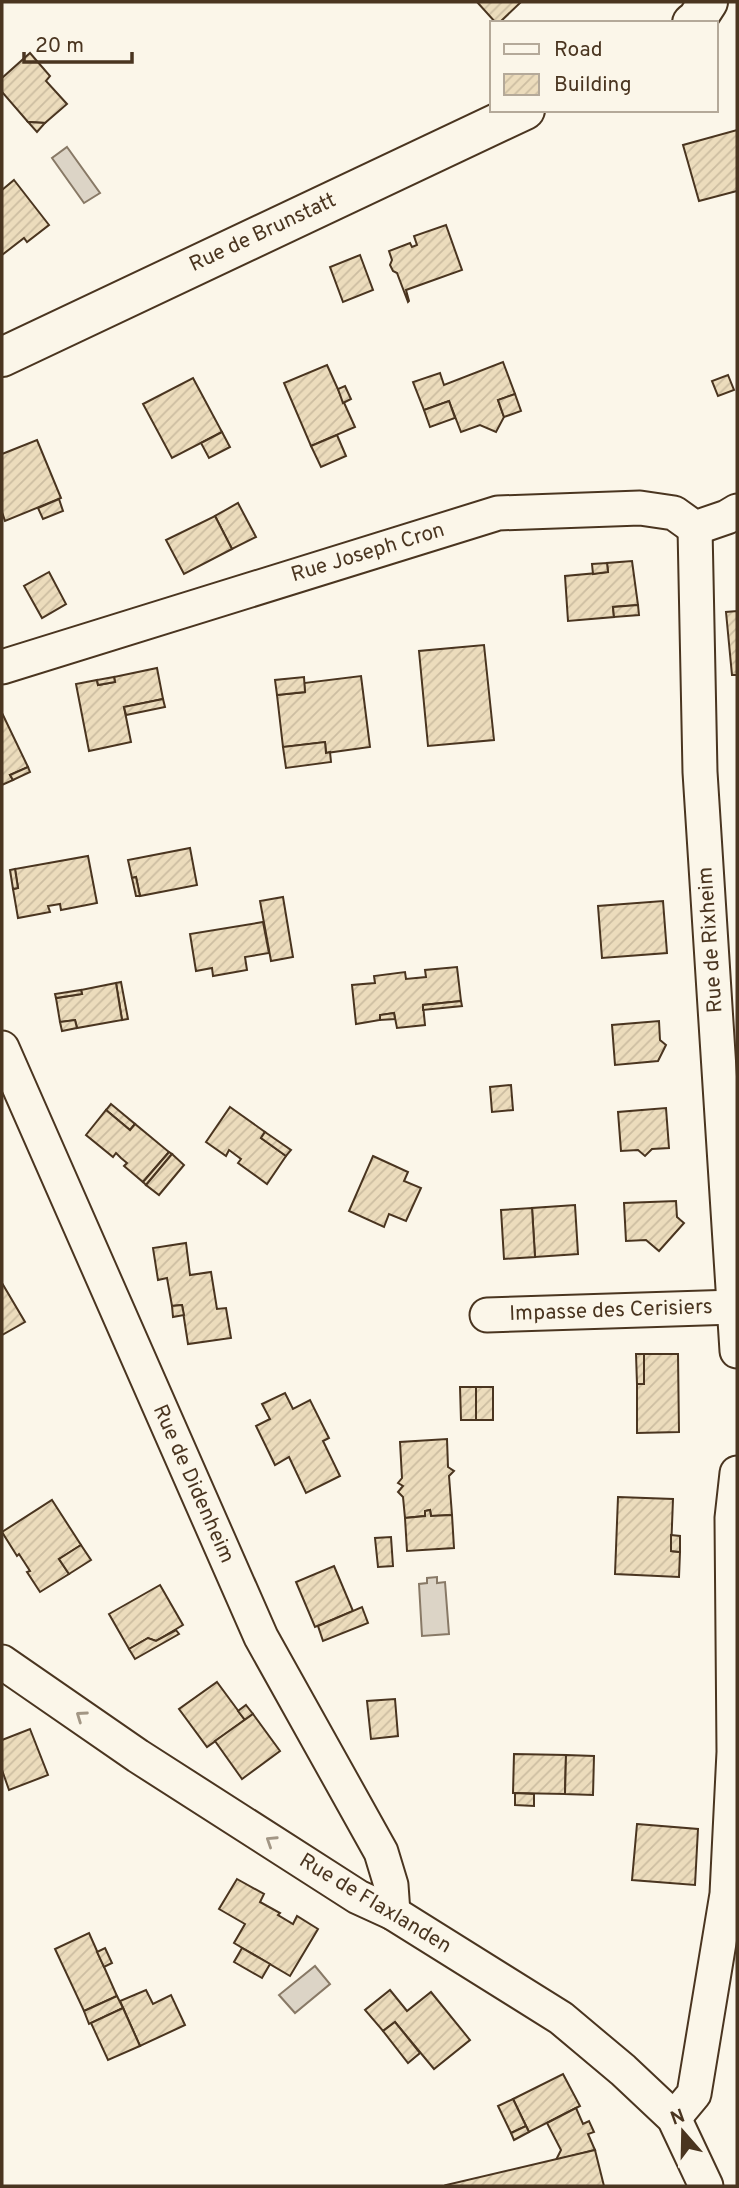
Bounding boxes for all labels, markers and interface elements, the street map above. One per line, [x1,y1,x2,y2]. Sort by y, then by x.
scale bar [24,21,133,65]
legend [490,21,718,112]
text: 20 m [35,33,84,60]
text: Road [554,37,603,64]
text: Building [554,72,632,99]
street label: Rue de Brunstatt [185,187,341,279]
street label: Rue Joseph Cron [288,517,448,589]
street label: Rue de Rixheim [692,866,730,1014]
street label: Impasse des Cerisiers [509,1294,713,1328]
street label: Rue de Didenheim [146,1400,240,1568]
one-way arrow [76,1712,89,1724]
one-way arrow [265,1837,278,1850]
street label: Rue de Flaxlanden [294,1848,456,1960]
north arrow [648,2097,718,2167]
text: N [667,2104,688,2132]

